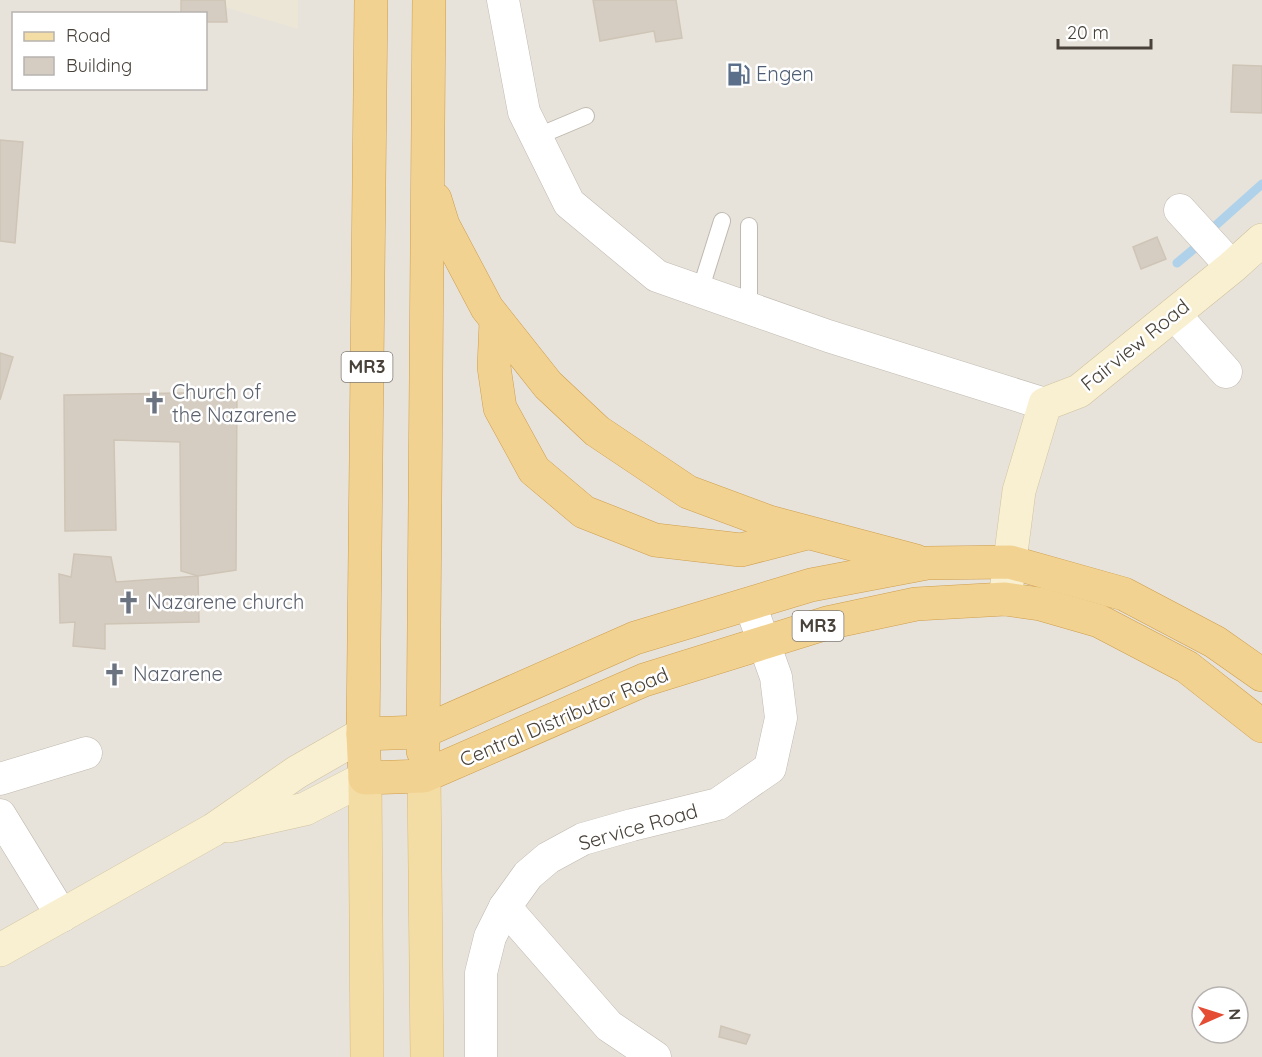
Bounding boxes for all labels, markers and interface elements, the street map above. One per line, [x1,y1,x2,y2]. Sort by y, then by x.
legend [12,12,207,90]
scale bar [1058,12,1151,50]
text: 20 m [1067,21,1109,44]
text: Road [66,24,111,47]
text: Building [66,54,132,77]
fuel station icon: Engen [725,61,751,87]
place label: Engen [756,61,814,86]
street label: Fairview Road [1075,293,1194,396]
road number: MR3 [342,352,392,382]
place label: Church of the Nazarene [172,379,297,427]
church icon: Church of the Nazarene [141,390,167,416]
church icon: Nazarene church [116,589,142,615]
place label: Nazarene church [147,589,304,614]
road number: MR3 [792,611,844,641]
church icon: Nazarene [102,661,128,687]
place label: Nazarene [133,661,223,686]
street label: Central Distributor Road [456,661,672,772]
street label: Service Road [575,798,700,855]
north arrow [1190,985,1250,1045]
text: N [1225,1008,1245,1021]

